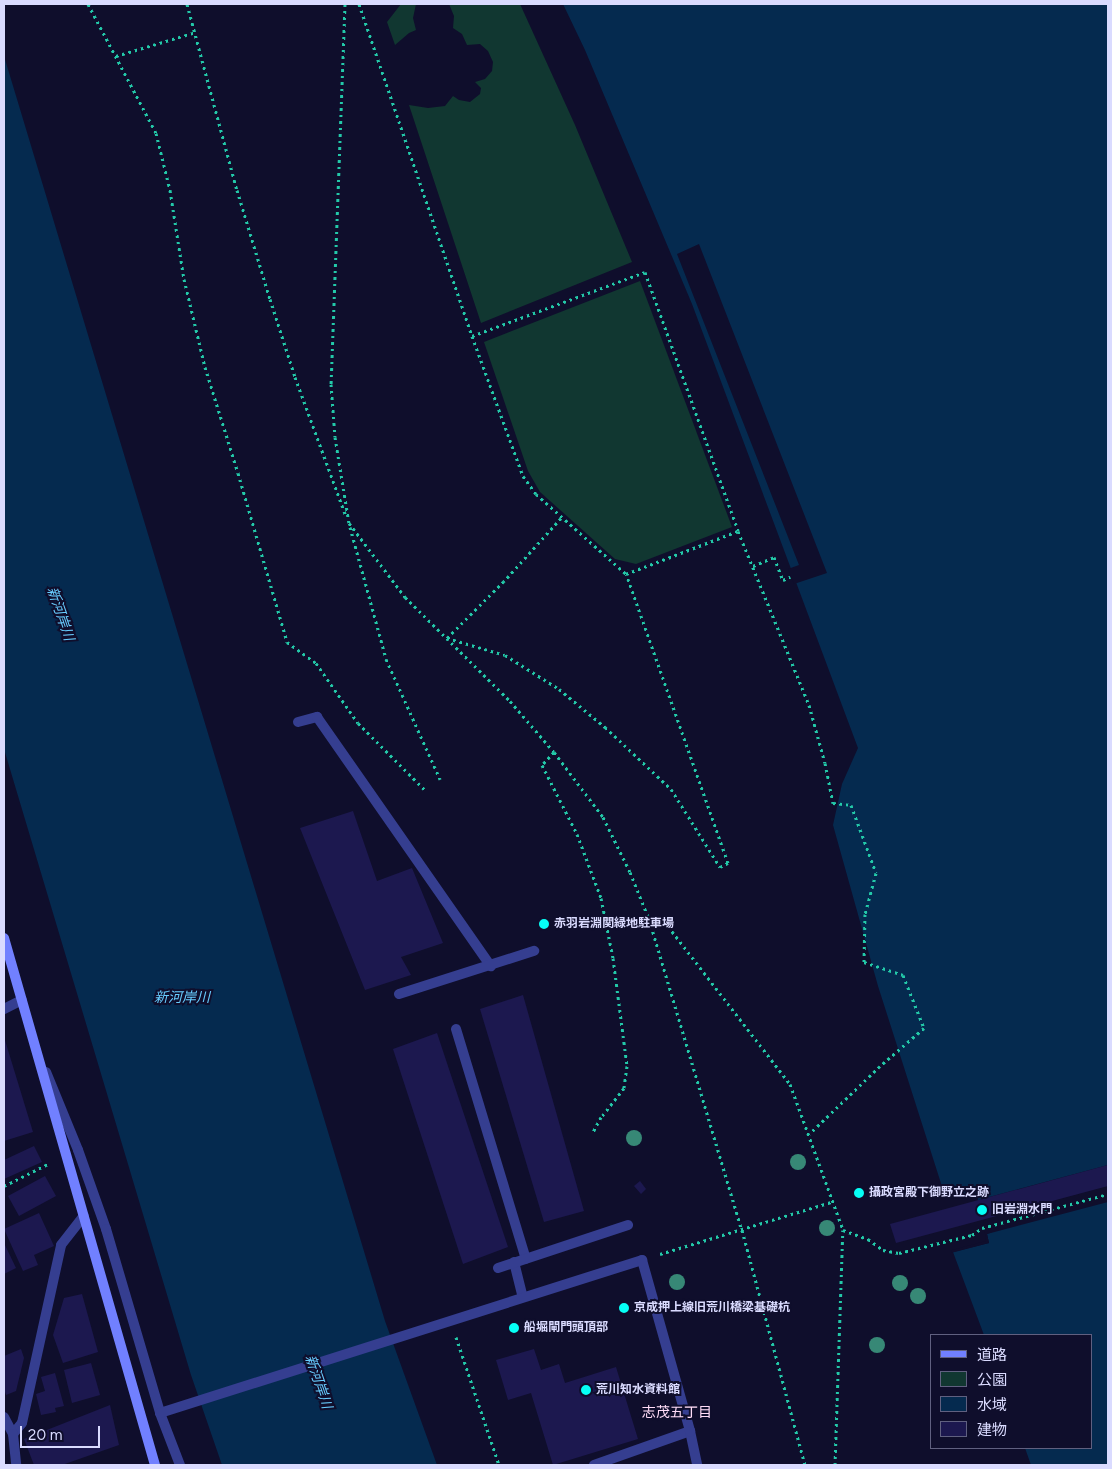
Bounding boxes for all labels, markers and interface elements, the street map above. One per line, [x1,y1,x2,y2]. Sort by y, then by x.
water label: 新河岸川 [43,585,77,643]
place label: 赤羽岩淵関緑地駐車場 [554,917,674,931]
marker: 赤羽岩淵関緑地駐車場 [538,918,550,930]
water label: 新河岸川 [154,990,210,1006]
place label: 攝政宮殿下御野立之跡 [869,1186,989,1200]
marker: 攝政宮殿下御野立之跡 [853,1187,865,1199]
place label: 旧岩淵水門 [992,1203,1052,1217]
marker: 旧岩淵水門 [976,1204,988,1216]
place label: 京成押上線旧荒川橋梁基礎杭 [634,1301,790,1315]
marker: 京成押上線旧荒川橋梁基礎杭 [618,1302,630,1314]
place label: 船堀閘門頭頂部 [524,1321,608,1335]
marker: 船堀閘門頭頂部 [508,1322,520,1334]
legend [930,1334,1092,1449]
text: 道路 [977,1346,1007,1364]
water label: 新河岸川 [301,1353,335,1411]
text: 公園 [977,1371,1007,1389]
place label: 荒川知水資料館 [596,1383,680,1397]
marker: 荒川知水資料館 [580,1384,592,1396]
text: 水域 [977,1396,1007,1414]
district label: 志茂五丁目 [642,1405,712,1421]
scale bar [22,1416,102,1448]
text: 建物 [977,1421,1007,1439]
text: 20 m [28,1426,62,1444]

